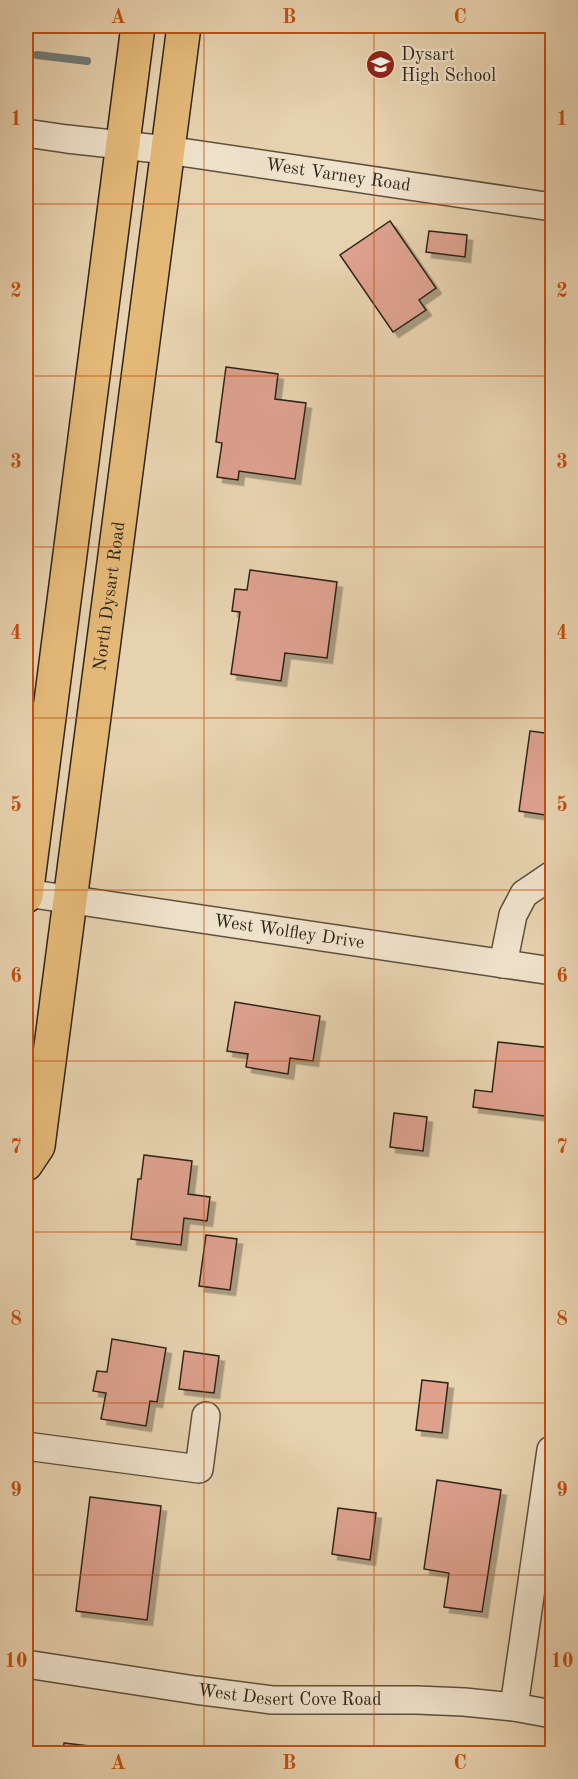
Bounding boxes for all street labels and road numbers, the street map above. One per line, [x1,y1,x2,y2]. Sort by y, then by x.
street label: West Varney Road [264,156,412,195]
street label: North Dysart Road [91,520,128,672]
street label: West Wolfley Drive [213,912,366,952]
street label: West Desert Cove Road [197,1681,382,1709]

